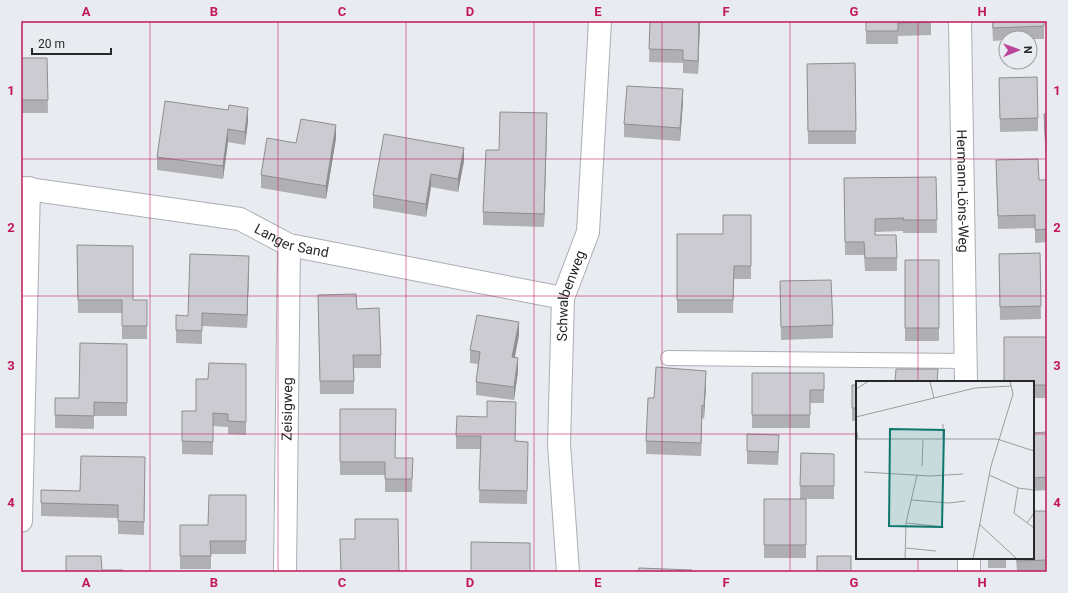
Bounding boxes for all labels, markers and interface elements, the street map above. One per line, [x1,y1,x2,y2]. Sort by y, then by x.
text: A [82,4,91,19]
text: B [210,4,218,19]
text: C [338,4,347,19]
text: D [466,4,474,19]
text: E [594,4,602,19]
text: F [722,4,730,19]
text: G [850,4,859,19]
text: H [977,4,987,19]
scale bar [32,30,111,56]
north arrow [998,30,1038,70]
text: 20 m [38,37,65,51]
text: N [1021,46,1034,54]
text: 1 [7,83,15,98]
text: 1 [1053,83,1061,98]
street label: Hermann-Löns-Weg [954,129,972,253]
text: 2 [7,220,15,235]
street label: Langer Sand [252,220,330,261]
text: 2 [1053,220,1061,235]
street label: Schwalbenweg [554,248,588,341]
text: 3 [7,358,15,373]
text: 3 [1053,358,1061,373]
street label: Zeisigweg [279,377,295,441]
inset map [856,381,1034,559]
text: 4 [7,495,15,510]
text: 4 [1053,495,1061,510]
text: A [82,575,91,590]
text: B [210,575,218,590]
text: C [338,575,347,590]
text: D [466,575,474,590]
text: E [594,575,602,590]
text: F [722,575,730,590]
text: G [850,575,859,590]
text: H [977,575,987,590]

